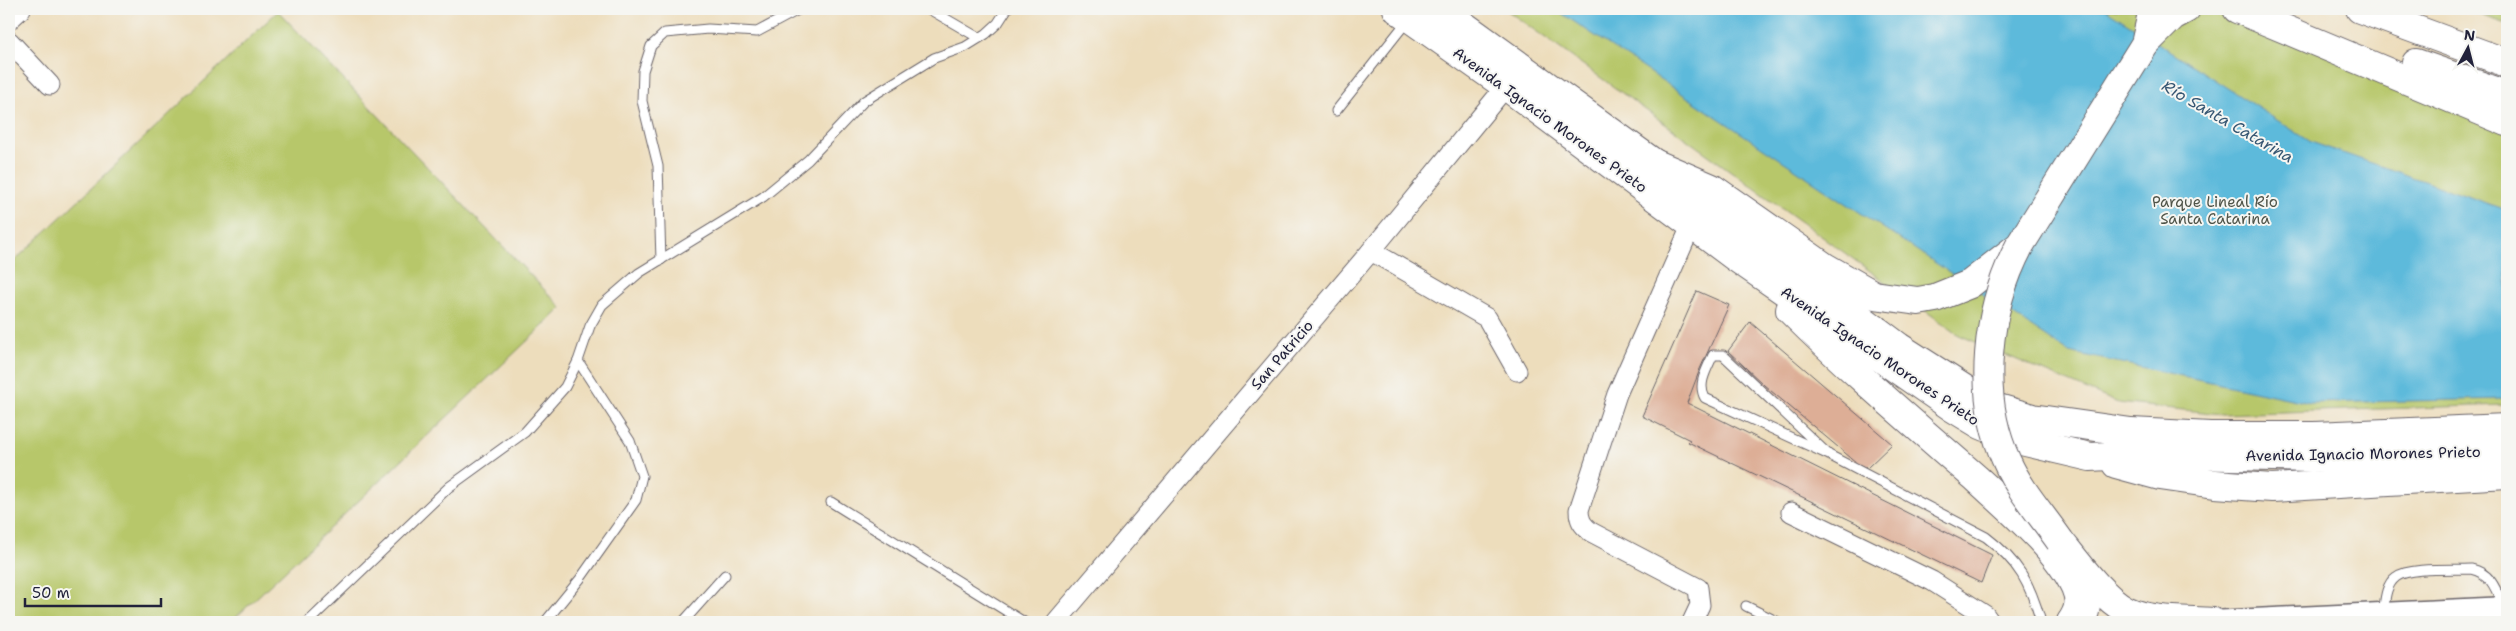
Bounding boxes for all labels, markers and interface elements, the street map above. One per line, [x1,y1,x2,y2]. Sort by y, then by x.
north arrow [2444,22,2494,72]
text: N [2463,25,2476,45]
street label: Avenida Ignacio Morones Prieto [1449,43,1651,197]
water label: Río Santa Catarina [2158,75,2297,168]
park label: Parque Lineal Río Santa Catarina [2152,192,2278,229]
street label: Avenida Ignacio Morones Prieto [1777,282,1983,430]
street label: San Patricio [1246,316,1318,394]
street label: Avenida Ignacio Morones Prieto [2245,442,2481,466]
scale bar [25,576,161,608]
text: 50 m [32,583,70,603]

